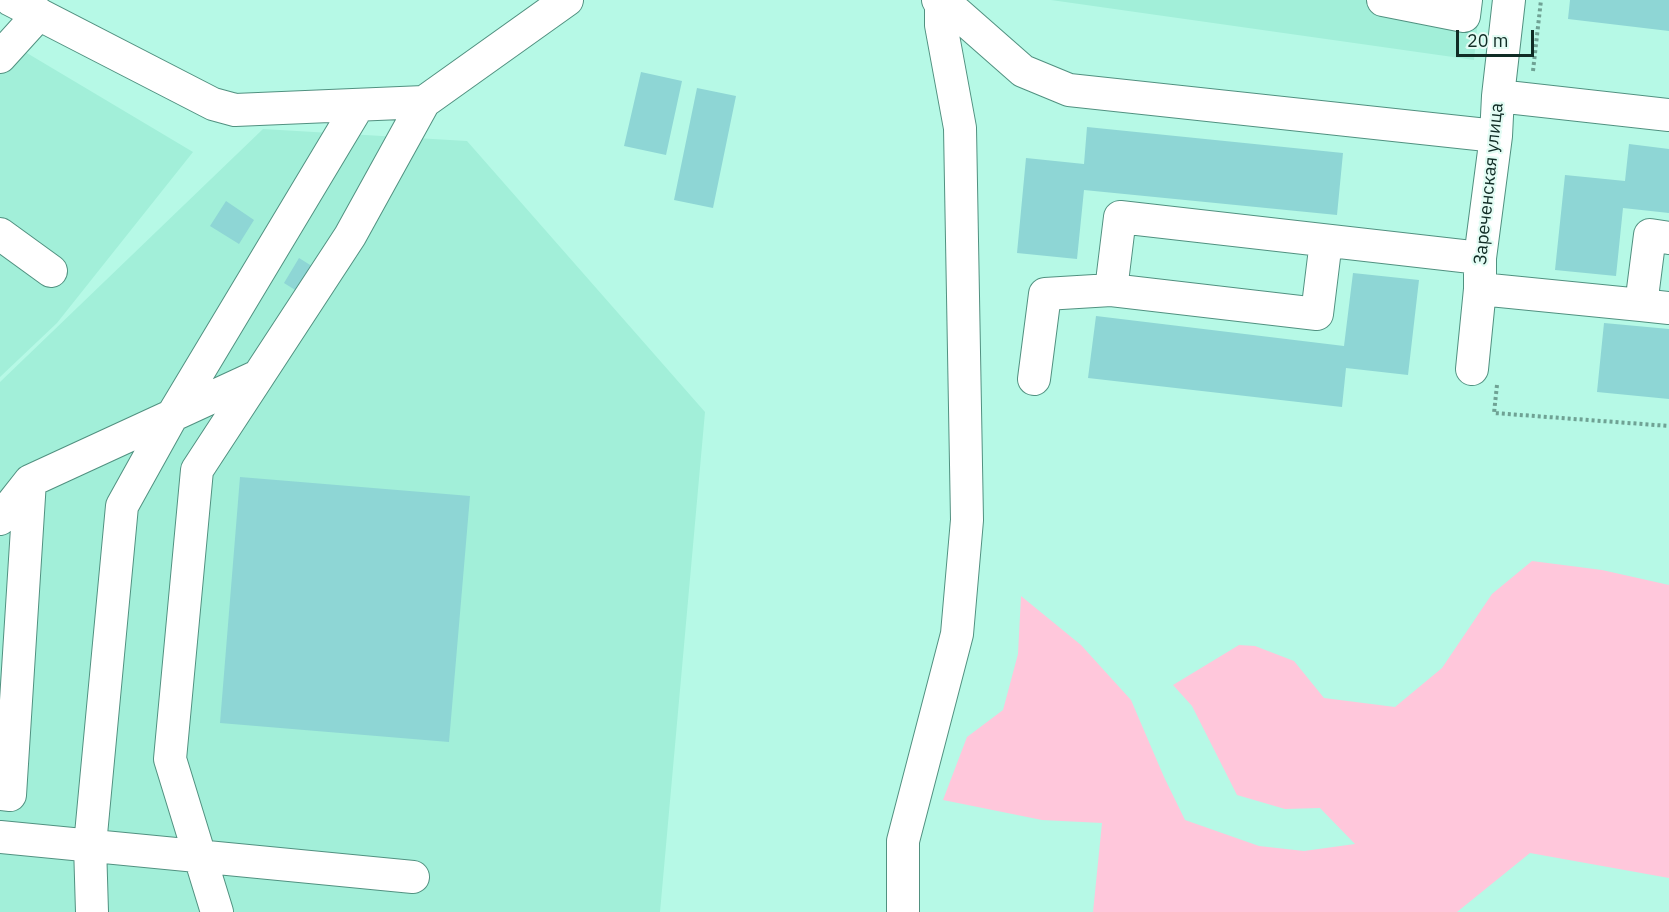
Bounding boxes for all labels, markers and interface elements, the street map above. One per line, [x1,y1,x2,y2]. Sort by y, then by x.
scale bar [1459,18,1537,56]
text: 20 m [1467,29,1509,52]
street label: Зареченская улица [1470,102,1508,266]

